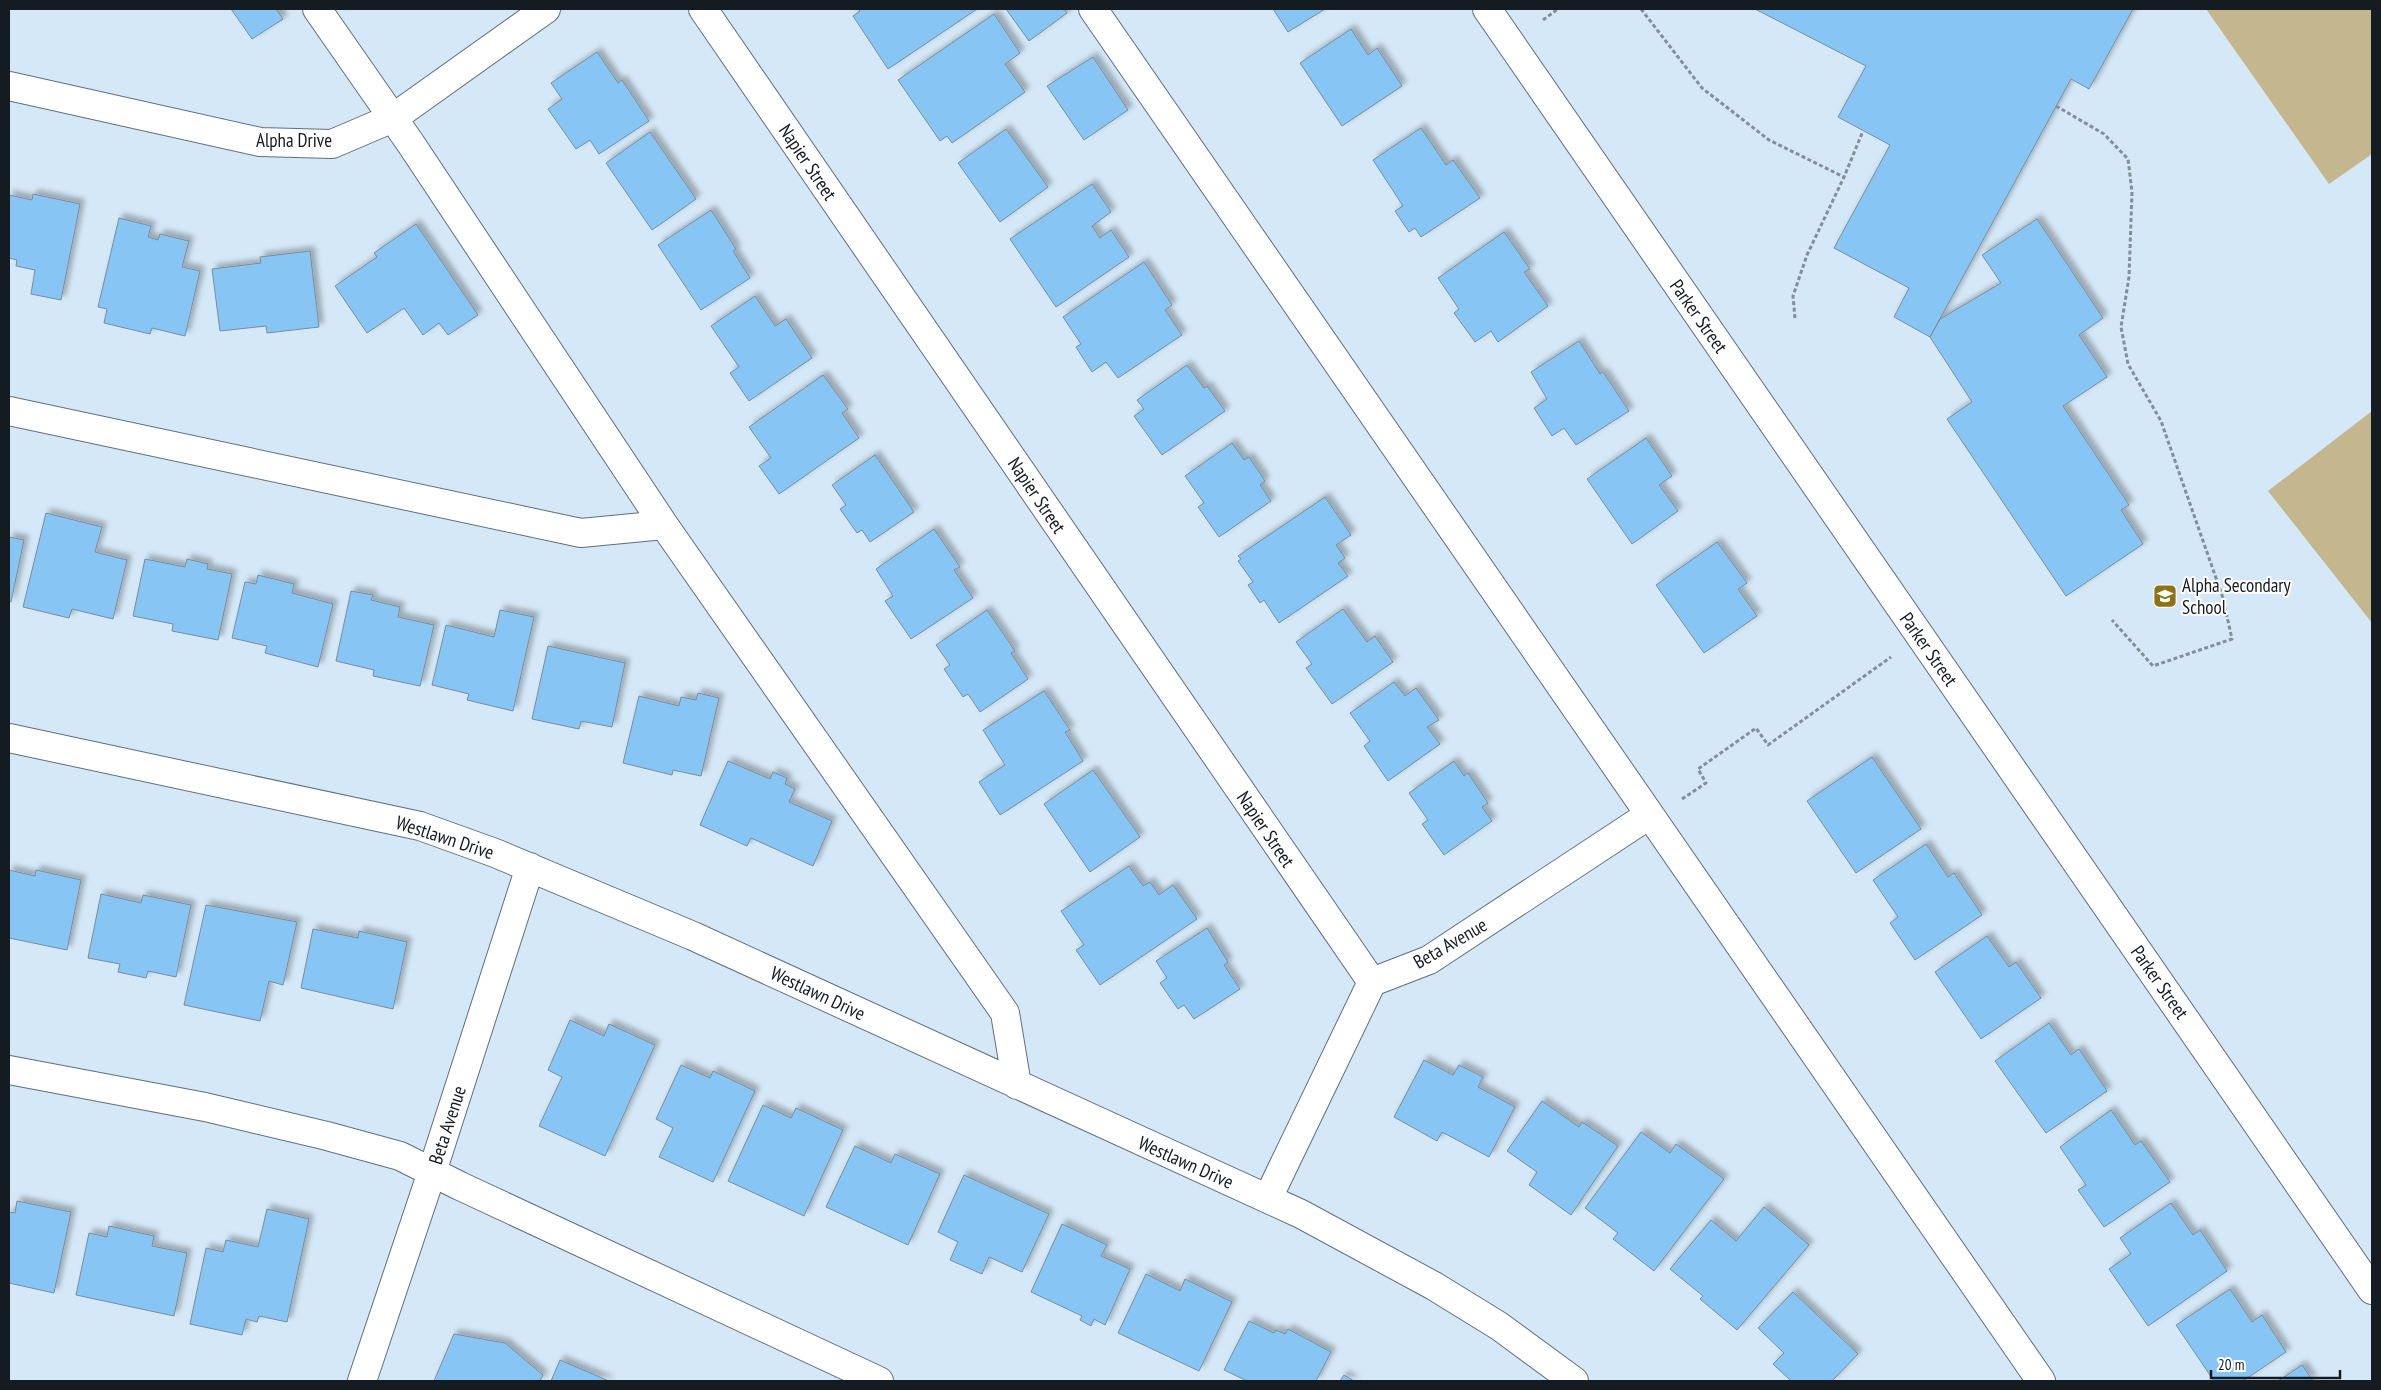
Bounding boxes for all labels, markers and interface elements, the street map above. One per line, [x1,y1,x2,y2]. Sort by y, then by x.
street label: Napier Street [774,119,843,205]
street label: Alpha Drive [256,128,332,152]
street label: Parker Street [1665,275,1733,358]
street label: Napier Street [1003,452,1072,538]
place label: Alpha Secondary School [2182,573,2292,619]
school or university icon: Alpha Secondary School [2152,583,2178,609]
street label: Parker Street [1895,608,1963,691]
street label: Napier Street [1232,786,1301,872]
street label: Westlawn Drive [393,810,497,864]
street label: Beta Avenue [1409,912,1491,974]
street label: Parker Street [2126,941,2194,1024]
street label: Westlawn Drive [767,961,869,1025]
street label: Beta Avenue [423,1083,471,1167]
street label: Westlawn Drive [1135,1130,1237,1194]
scale bar [2211,1348,2340,1380]
text: 20 m [2218,1355,2244,1374]

